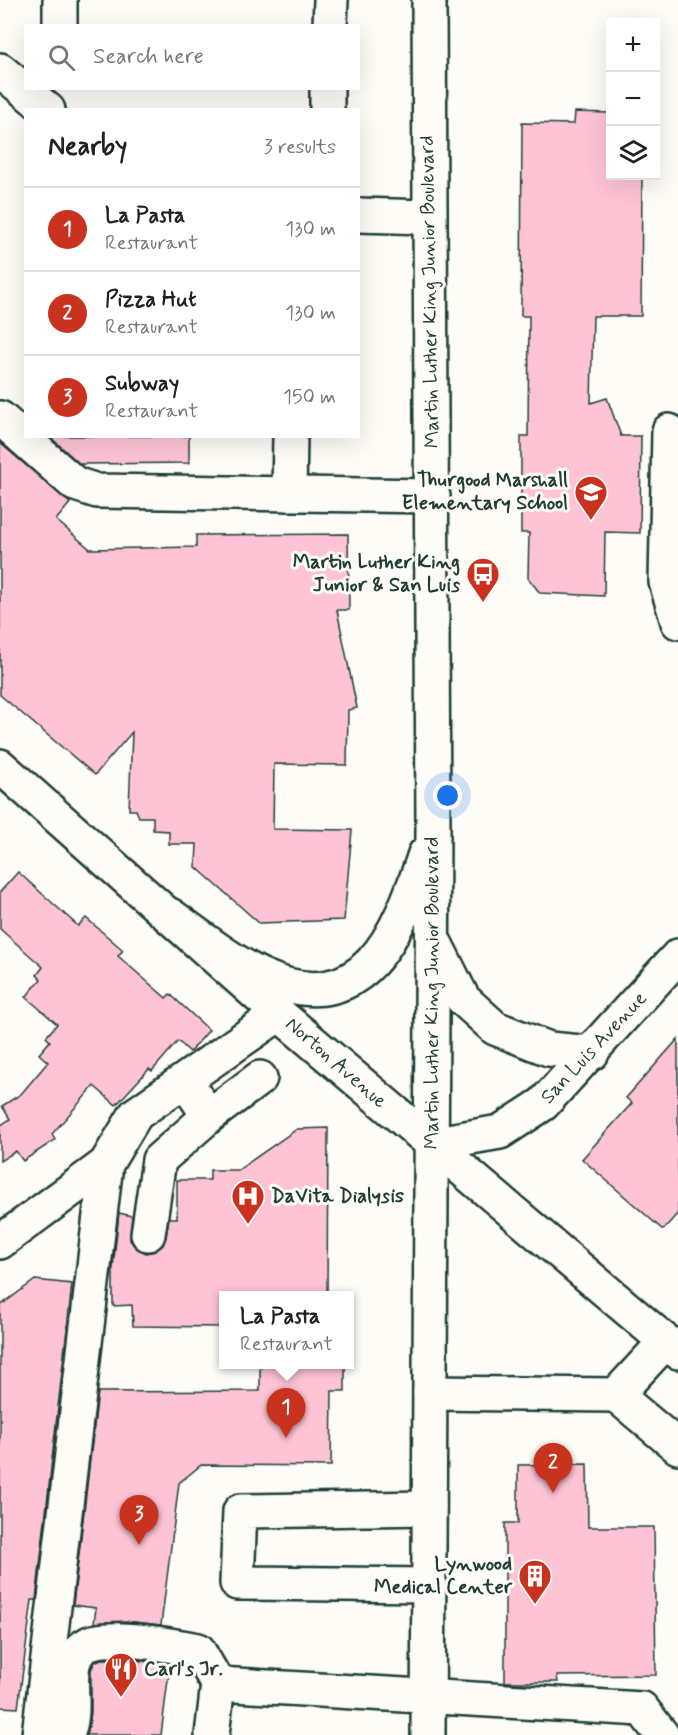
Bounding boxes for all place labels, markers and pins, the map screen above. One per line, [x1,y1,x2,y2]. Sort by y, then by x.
place label: Thurgood Marshall Elementary School [402,467,568,517]
school or university icon: Thurgood Marshall Elementary School [573,474,609,521]
place label: Martin Luther King Junior & San Luis [293,549,460,599]
bus stop icon: Martin Luther King Junior & San Luis [465,556,501,603]
hospital icon: DaVita Dialysis [230,1178,266,1225]
place label: DaVita Dialysis [271,1183,404,1210]
pin: 1 [266,1388,306,1438]
pin: 2 [534,1444,572,1493]
pin: 3 [120,1496,158,1545]
place label: Lynwood Medical Center [374,1551,513,1601]
building icon: Lynwood Medical Center [517,1558,553,1605]
restaurant icon: Carl's Jr. [103,1651,139,1698]
place label: Carl's Jr. [144,1656,223,1683]

